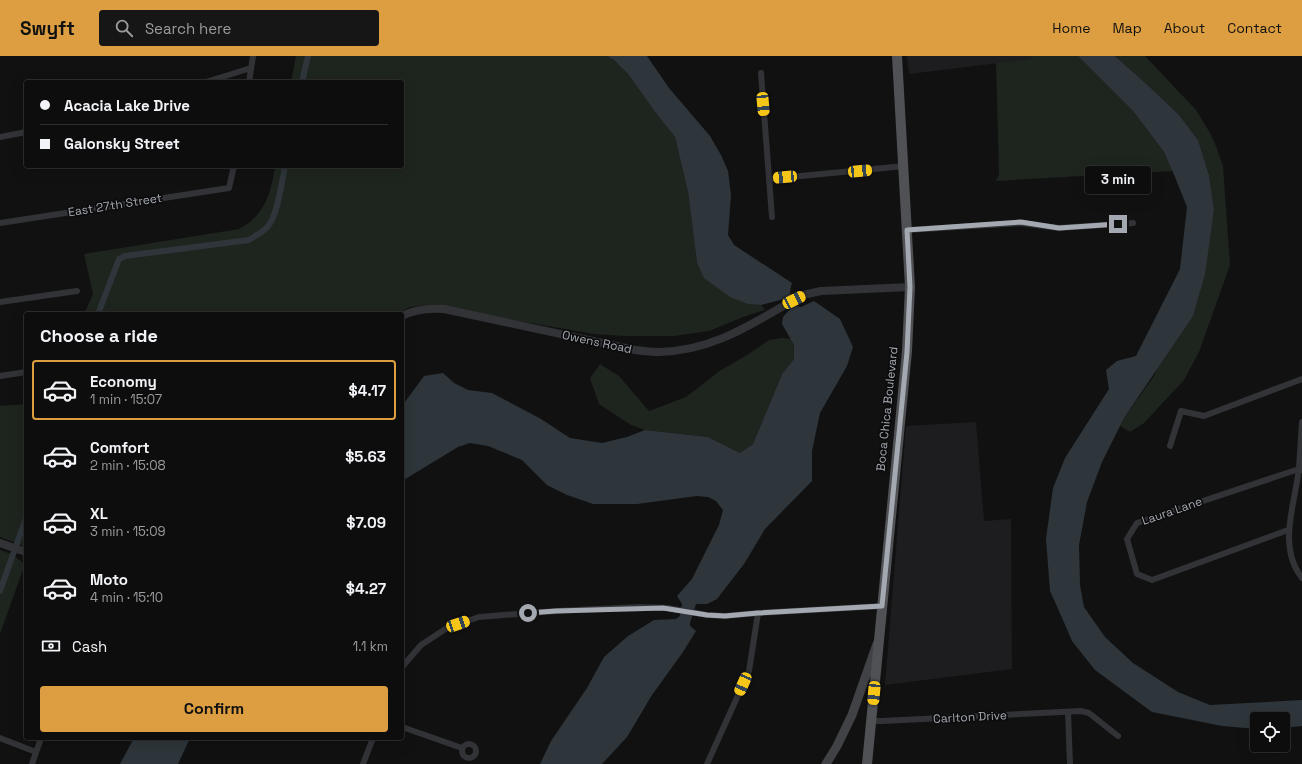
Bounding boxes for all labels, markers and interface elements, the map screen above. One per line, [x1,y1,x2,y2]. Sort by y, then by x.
search box [99,10,379,46]
text: Swyft [20,16,75,41]
icon: search [113,17,135,39]
text: Search here [145,19,231,38]
text: Home [1052,19,1090,37]
text: Map [1112,19,1142,37]
text: About [1164,19,1205,37]
text: Contact [1227,19,1282,37]
car [756,92,770,116]
text: Acacia Lake Drive [64,96,190,115]
text: Galonsky Street [64,134,180,153]
car [848,164,872,178]
callout: 3 min [1085,166,1151,194]
car [773,170,797,184]
text: 3 min [1101,171,1135,188]
street label: East 27th Street [67,190,163,220]
route end [1109,215,1127,233]
car [781,289,807,311]
text: Choose a ride [40,324,158,347]
street label: Owens Road [561,327,633,357]
street label: Boca Chica Boulevard [872,346,902,472]
icon: car [42,372,78,408]
text: Economy [90,372,157,391]
text: $4.17 [349,381,386,400]
text: 1 min · 15:07 [90,391,162,408]
icon: car [42,438,78,474]
text: Comfort [90,438,150,457]
text: $5.63 [345,447,386,466]
text: 2 min · 15:08 [90,457,166,474]
street label: Laura Lane [1140,493,1204,529]
icon: car [42,504,78,540]
text: XL [90,504,108,523]
text: $7.09 [346,513,386,532]
text: 3 min · 15:09 [90,523,165,540]
icon: car [42,570,78,606]
text: Moto [90,570,128,589]
text: $4.27 [346,579,386,598]
text: 4 min · 15:10 [90,589,163,606]
route start [519,604,537,622]
car [445,614,471,634]
icon: cash [40,635,62,657]
text: Cash [72,637,107,656]
text: 1.1 km [353,638,388,655]
car [733,671,753,697]
car [867,681,881,705]
button: Confirm [40,686,388,732]
street label: Carlton Drive [933,707,1007,727]
map controls [1250,712,1290,752]
button: locate [1250,712,1290,752]

